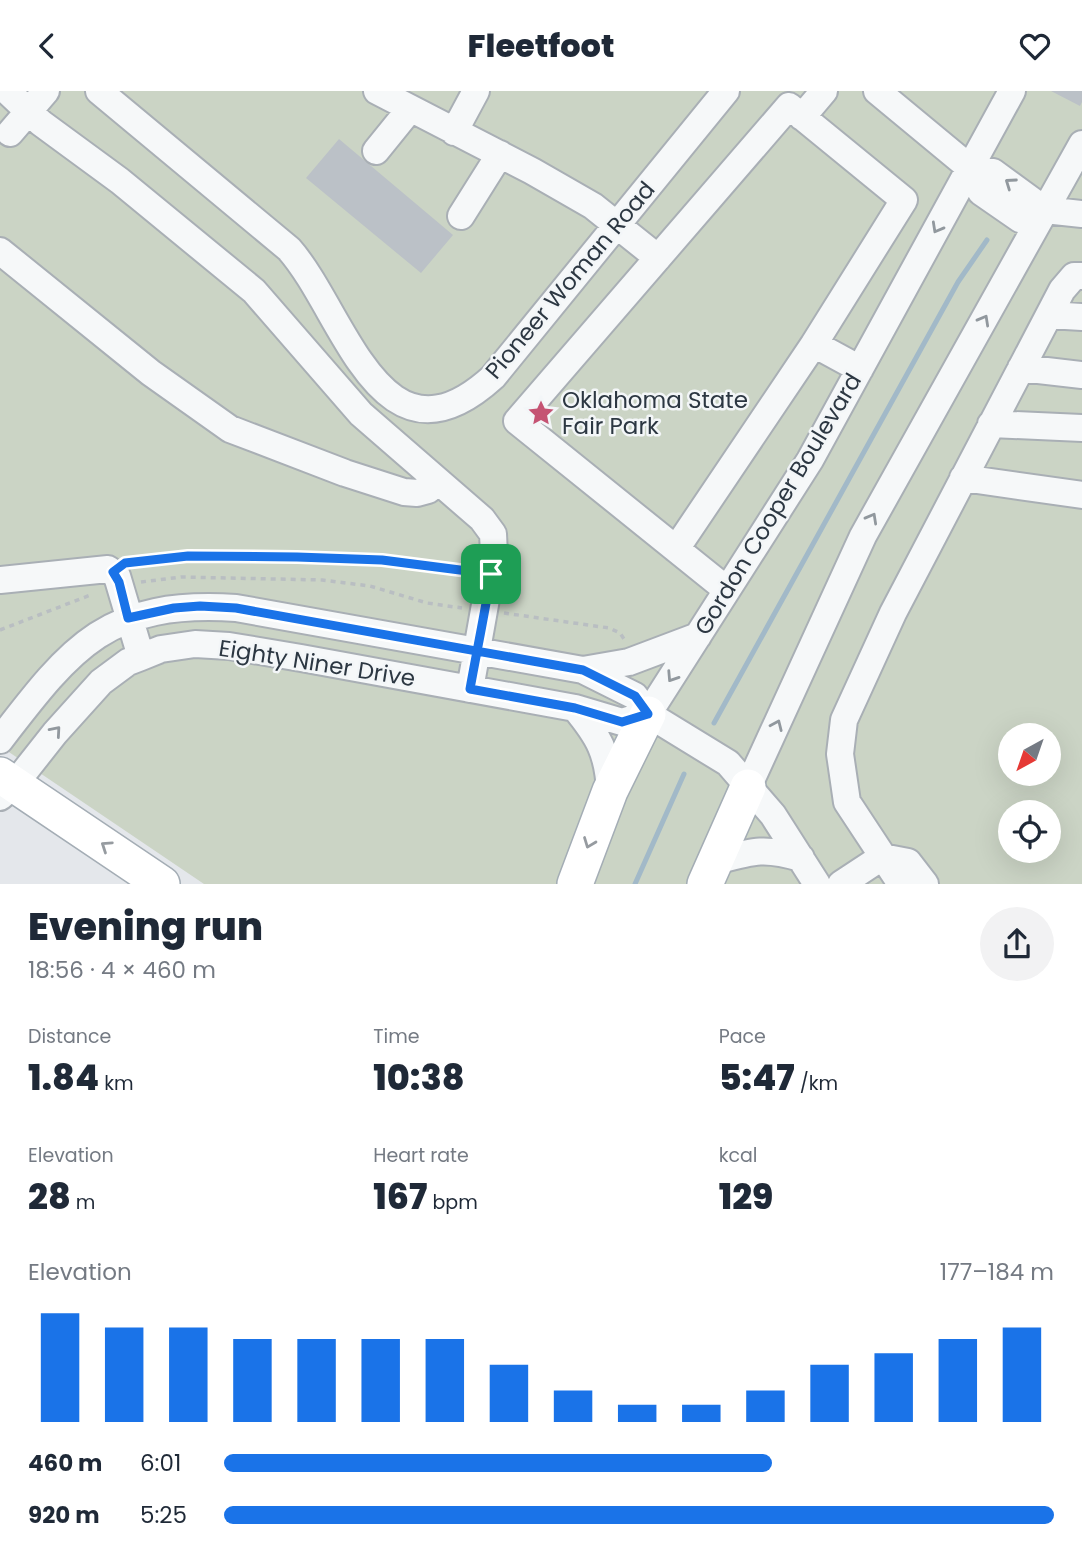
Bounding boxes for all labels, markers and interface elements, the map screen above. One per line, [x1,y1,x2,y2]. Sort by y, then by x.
text: Fleetfoot [468,23,614,68]
icon: back [28,27,66,65]
icon: heart [1016,27,1054,65]
street label: Pioneer Woman Road [478,174,662,386]
one-way arrow [1005,179,1018,191]
one-way arrow [932,221,945,233]
one-way arrow [976,315,989,327]
street label: Gordon Cooper Boulevard [687,367,869,641]
place label: Oklahoma State Fair Park [562,384,748,442]
place icon: Oklahoma State Fair Park [526,398,556,428]
one-way arrow [864,513,877,526]
pin [461,544,521,604]
icon: arrive [472,555,510,593]
street label: Eighty Niner Drive [217,632,417,694]
one-way arrow [667,669,680,682]
one-way arrow [769,720,783,732]
north arrow [998,723,1060,786]
map controls [998,723,1061,863]
one-way arrow [48,727,60,740]
button: locate [998,800,1061,863]
one-way arrow [584,836,598,848]
one-way arrow [100,841,113,854]
text: Evening run [28,900,263,953]
button: share [980,907,1054,981]
text: 18:56 · 4 × 460 m [28,954,216,986]
text: Distance [28,1023,111,1050]
text: Time [373,1023,420,1050]
text: Pace [719,1023,766,1050]
text: 1.84 [28,1053,99,1102]
text: 10:38 [373,1053,465,1102]
text: 5:47 [719,1053,795,1102]
text: km [99,1070,134,1097]
text: /km [795,1070,838,1097]
text: Elevation [28,1142,114,1169]
text: Heart rate [373,1142,469,1169]
text: kcal [719,1142,758,1169]
text: 28 [28,1172,71,1221]
text: 167 [373,1172,427,1221]
text: 129 [719,1172,773,1221]
text: m [71,1189,95,1216]
text: bpm [427,1189,478,1216]
text: Elevation [28,1256,132,1288]
text: 177–184 m [940,1256,1054,1288]
text: 460 m [28,1447,102,1479]
text: 6:01 [140,1447,181,1479]
text: 920 m [28,1499,100,1531]
text: 5:25 [140,1499,187,1531]

